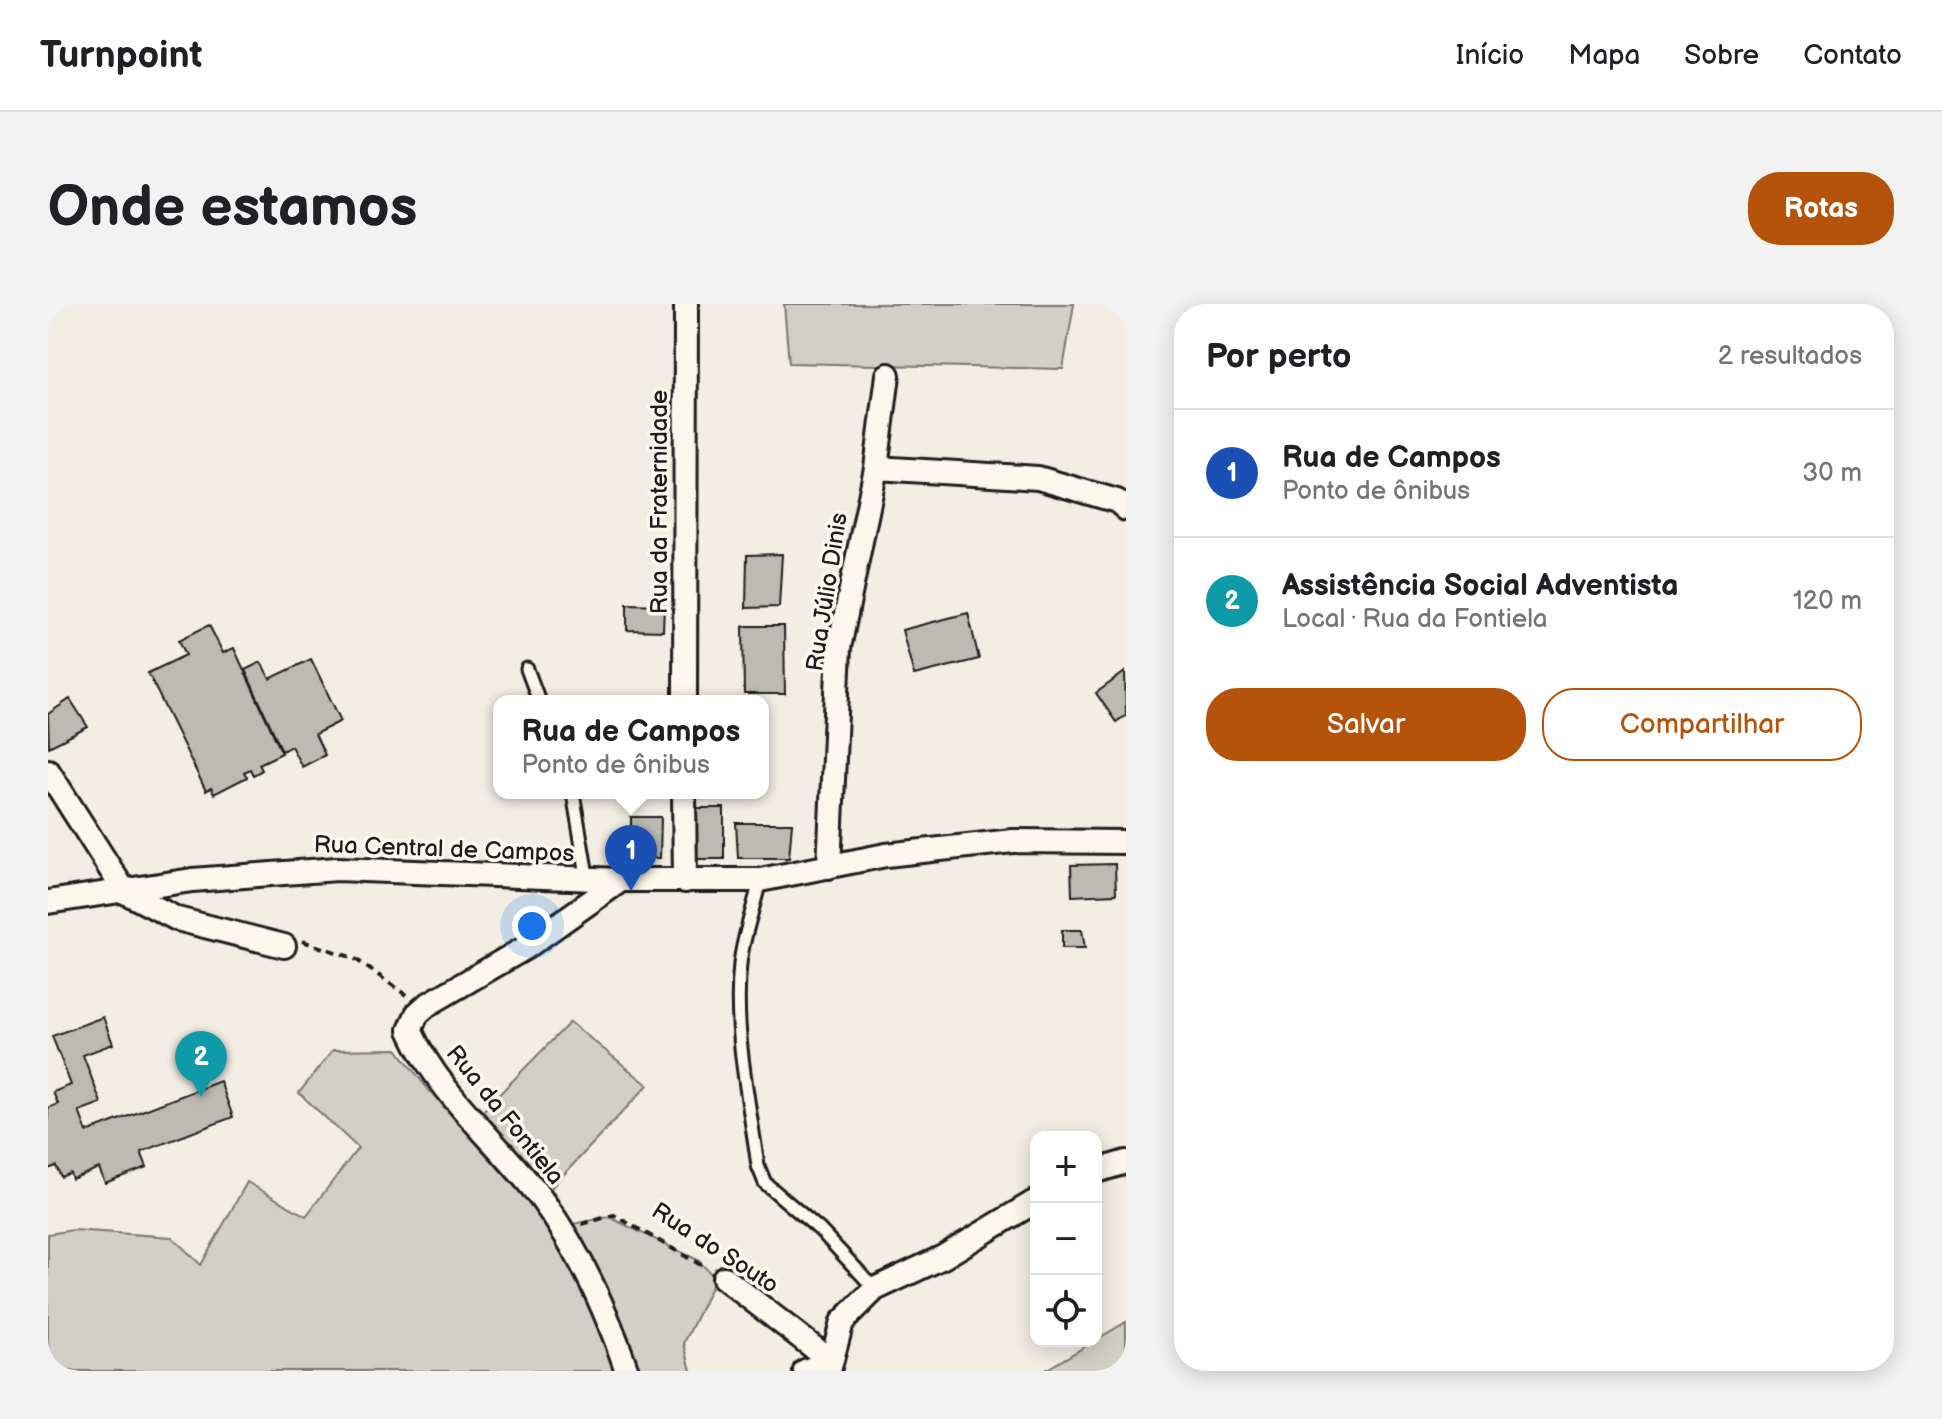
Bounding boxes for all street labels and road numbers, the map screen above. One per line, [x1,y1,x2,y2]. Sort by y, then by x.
street label: Rua da Fraternidade [645,390,674,614]
street label: Rua Júlio Dinis [800,511,854,673]
street label: Rua Central de Campos [313,830,575,868]
street label: Rua da Fontiela [440,1039,570,1191]
street label: Rua do Souto [646,1196,784,1300]

